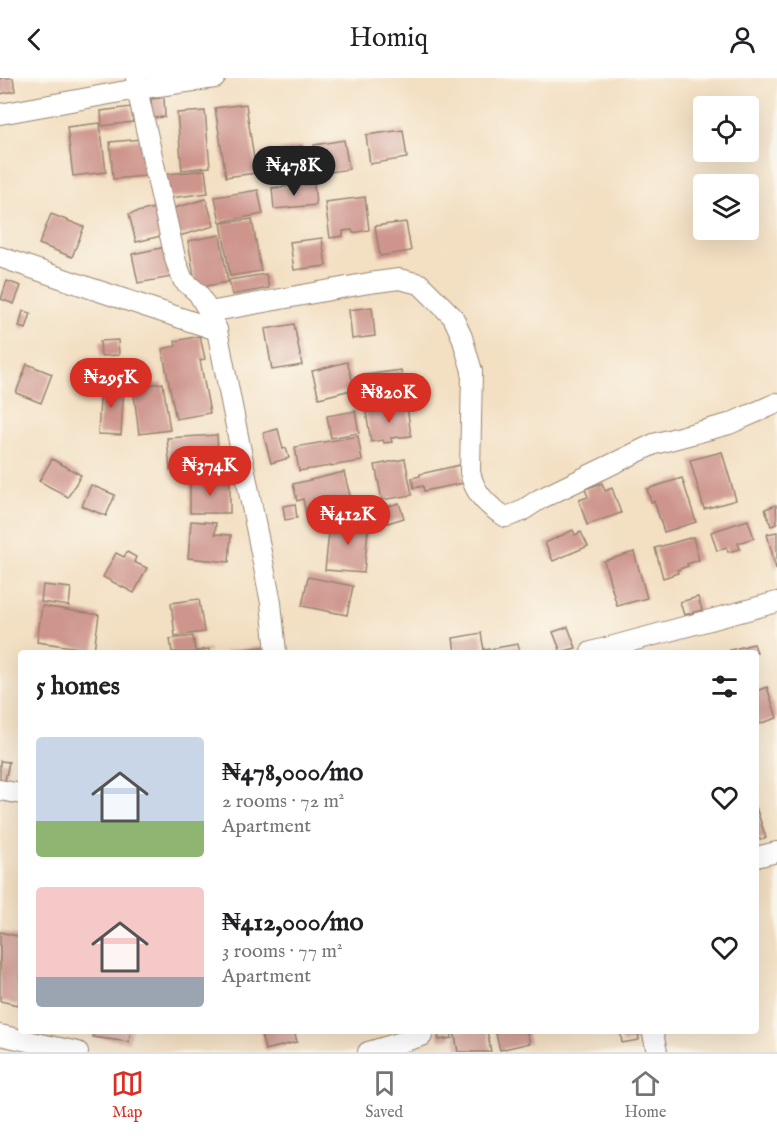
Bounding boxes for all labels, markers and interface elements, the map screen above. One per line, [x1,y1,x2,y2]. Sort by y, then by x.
text: Homiq [349,22,428,56]
icon: back [18,23,51,56]
icon: person [726,23,759,56]
map controls [693,96,759,240]
button: locate [693,96,759,162]
pin: ₦478K [252,146,336,197]
text: ₦478K [266,153,322,178]
button: layers [693,174,759,240]
pin: ₦295K [69,358,153,409]
text: ₦295K [84,365,138,390]
pin: ₦820K [347,373,431,424]
text: ₦820K [361,380,417,405]
pin: ₦374K [168,446,252,497]
text: ₦374K [182,453,238,478]
pin: ₦412K [306,495,390,546]
text: ₦412K [320,502,376,527]
text: 5 homes [36,670,120,703]
icon: filters [708,670,741,703]
text: ₦478,000/mo [222,756,363,789]
icon: home [84,761,156,833]
icon: heart [708,781,741,814]
text: 2 rooms · 72 m² [222,789,344,814]
text: Apartment [222,814,311,839]
text: ₦412,000/mo [222,906,364,939]
icon: home [84,911,156,983]
icon: heart [708,931,741,964]
text: 3 rooms · 77 m² [222,939,342,964]
text: Apartment [222,964,311,989]
tab: Map [111,1067,144,1123]
tab: Saved [365,1067,403,1123]
tab: Home [625,1067,666,1123]

